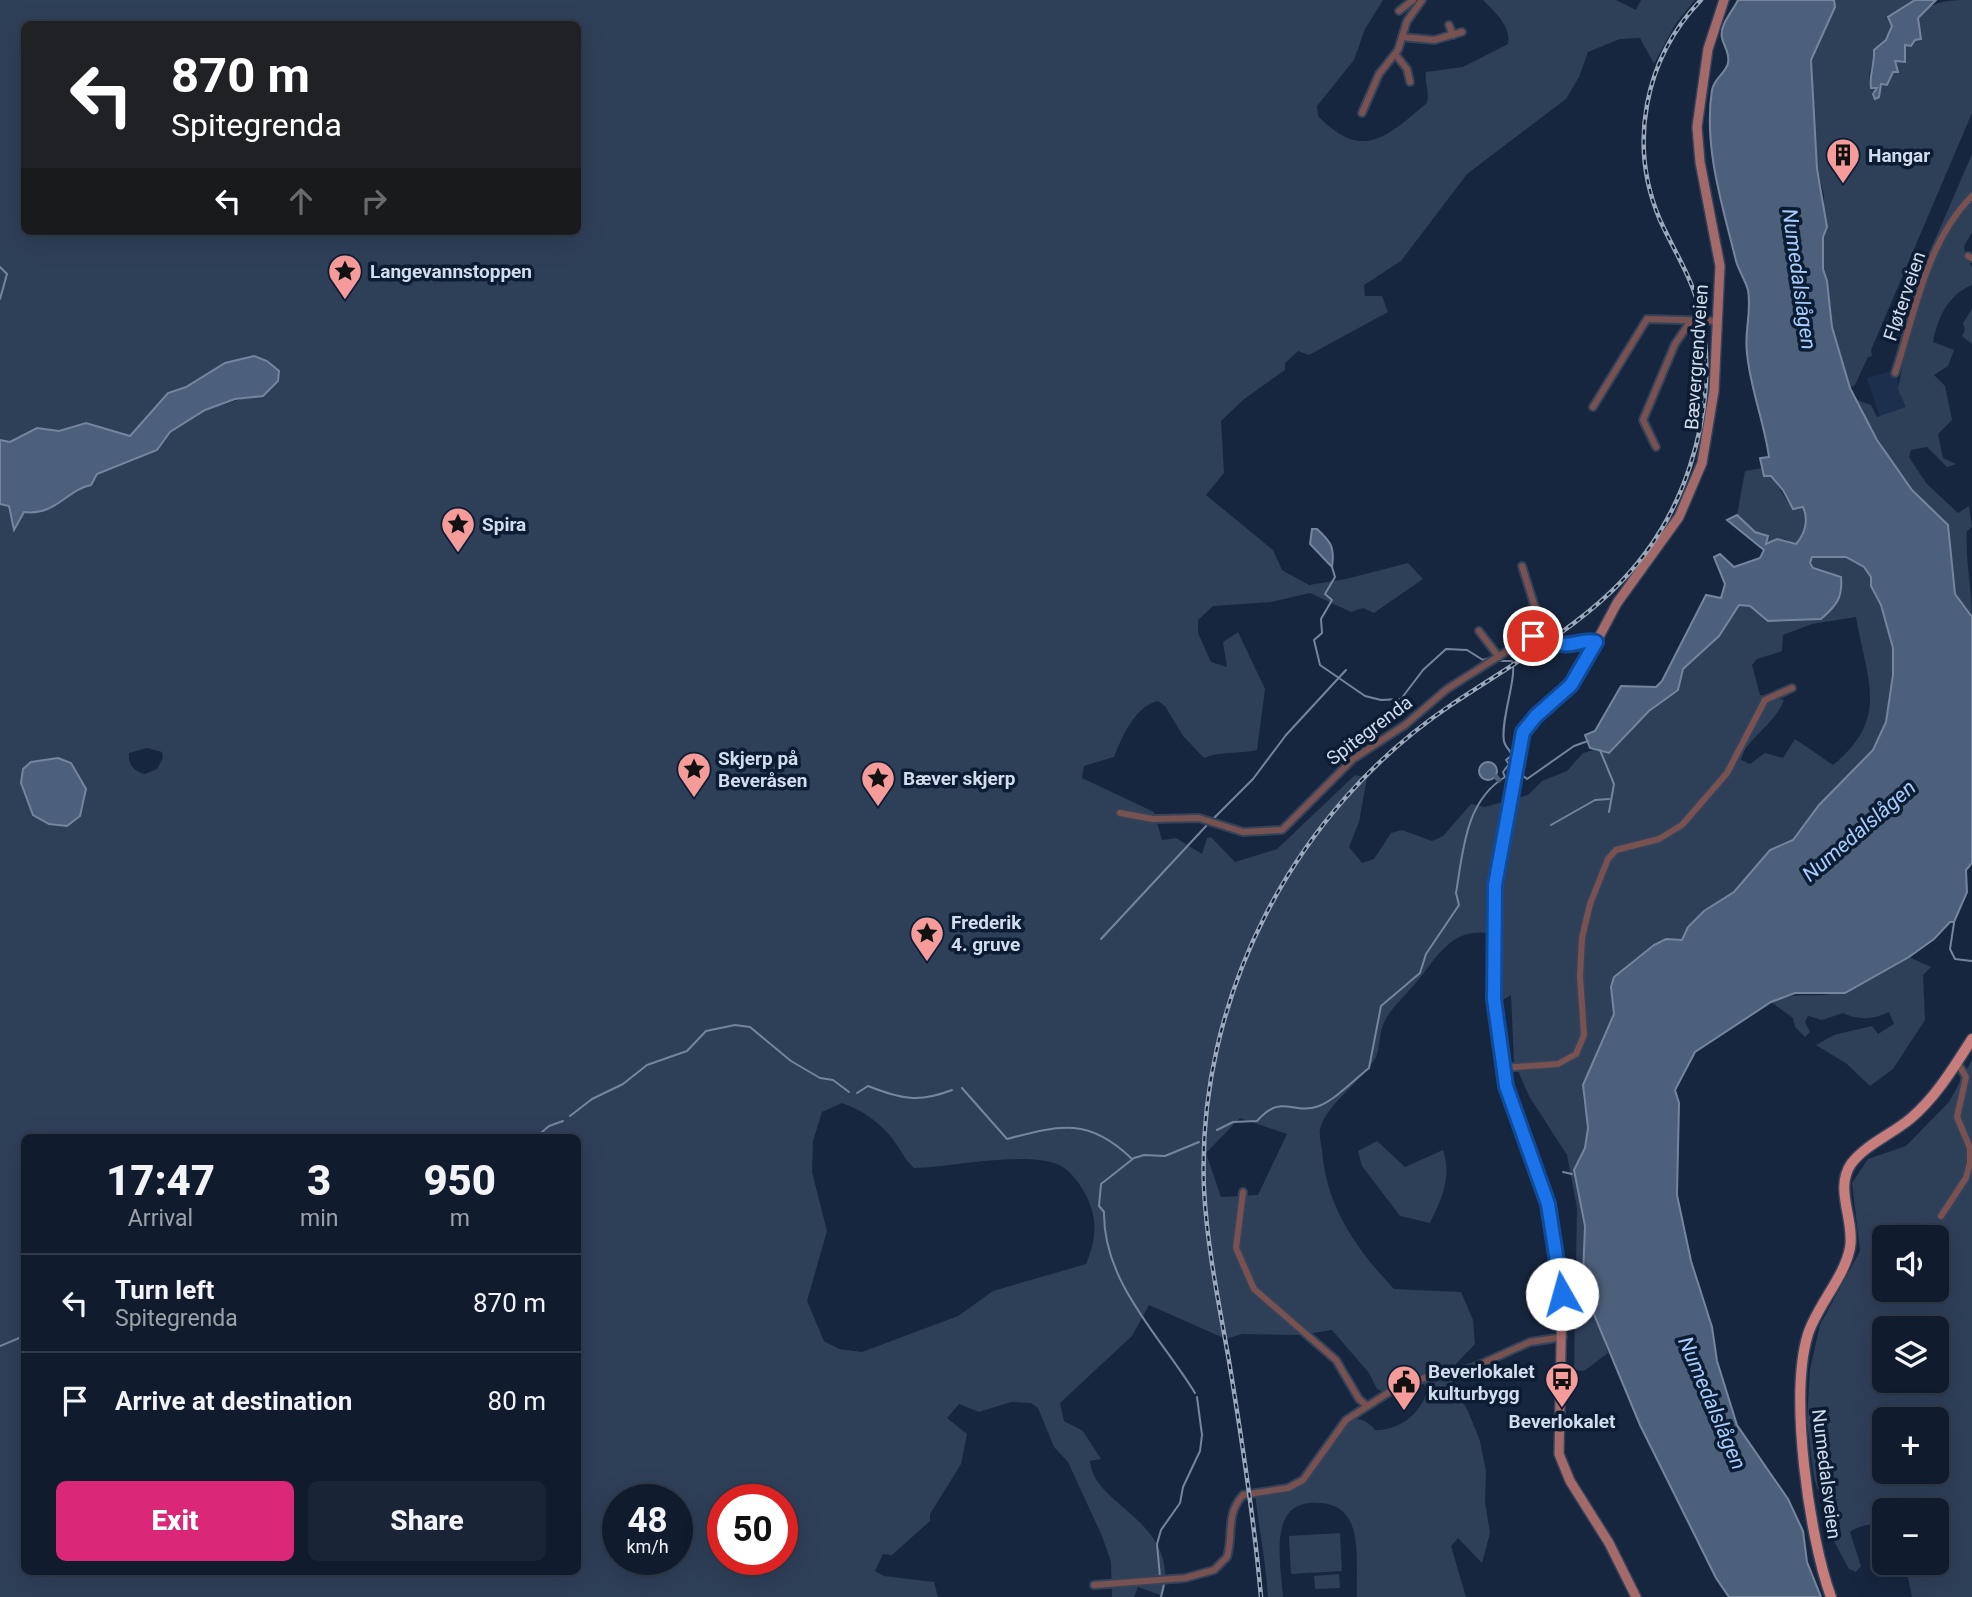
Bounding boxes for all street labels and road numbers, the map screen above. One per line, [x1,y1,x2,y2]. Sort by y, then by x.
street label: Fløterveien [1878,248,1931,344]
street label: Bævergrendveien [1680,283,1713,431]
street label: Spitegrenda [1322,691,1417,770]
street label: Numedalsveien [1807,1408,1846,1540]

